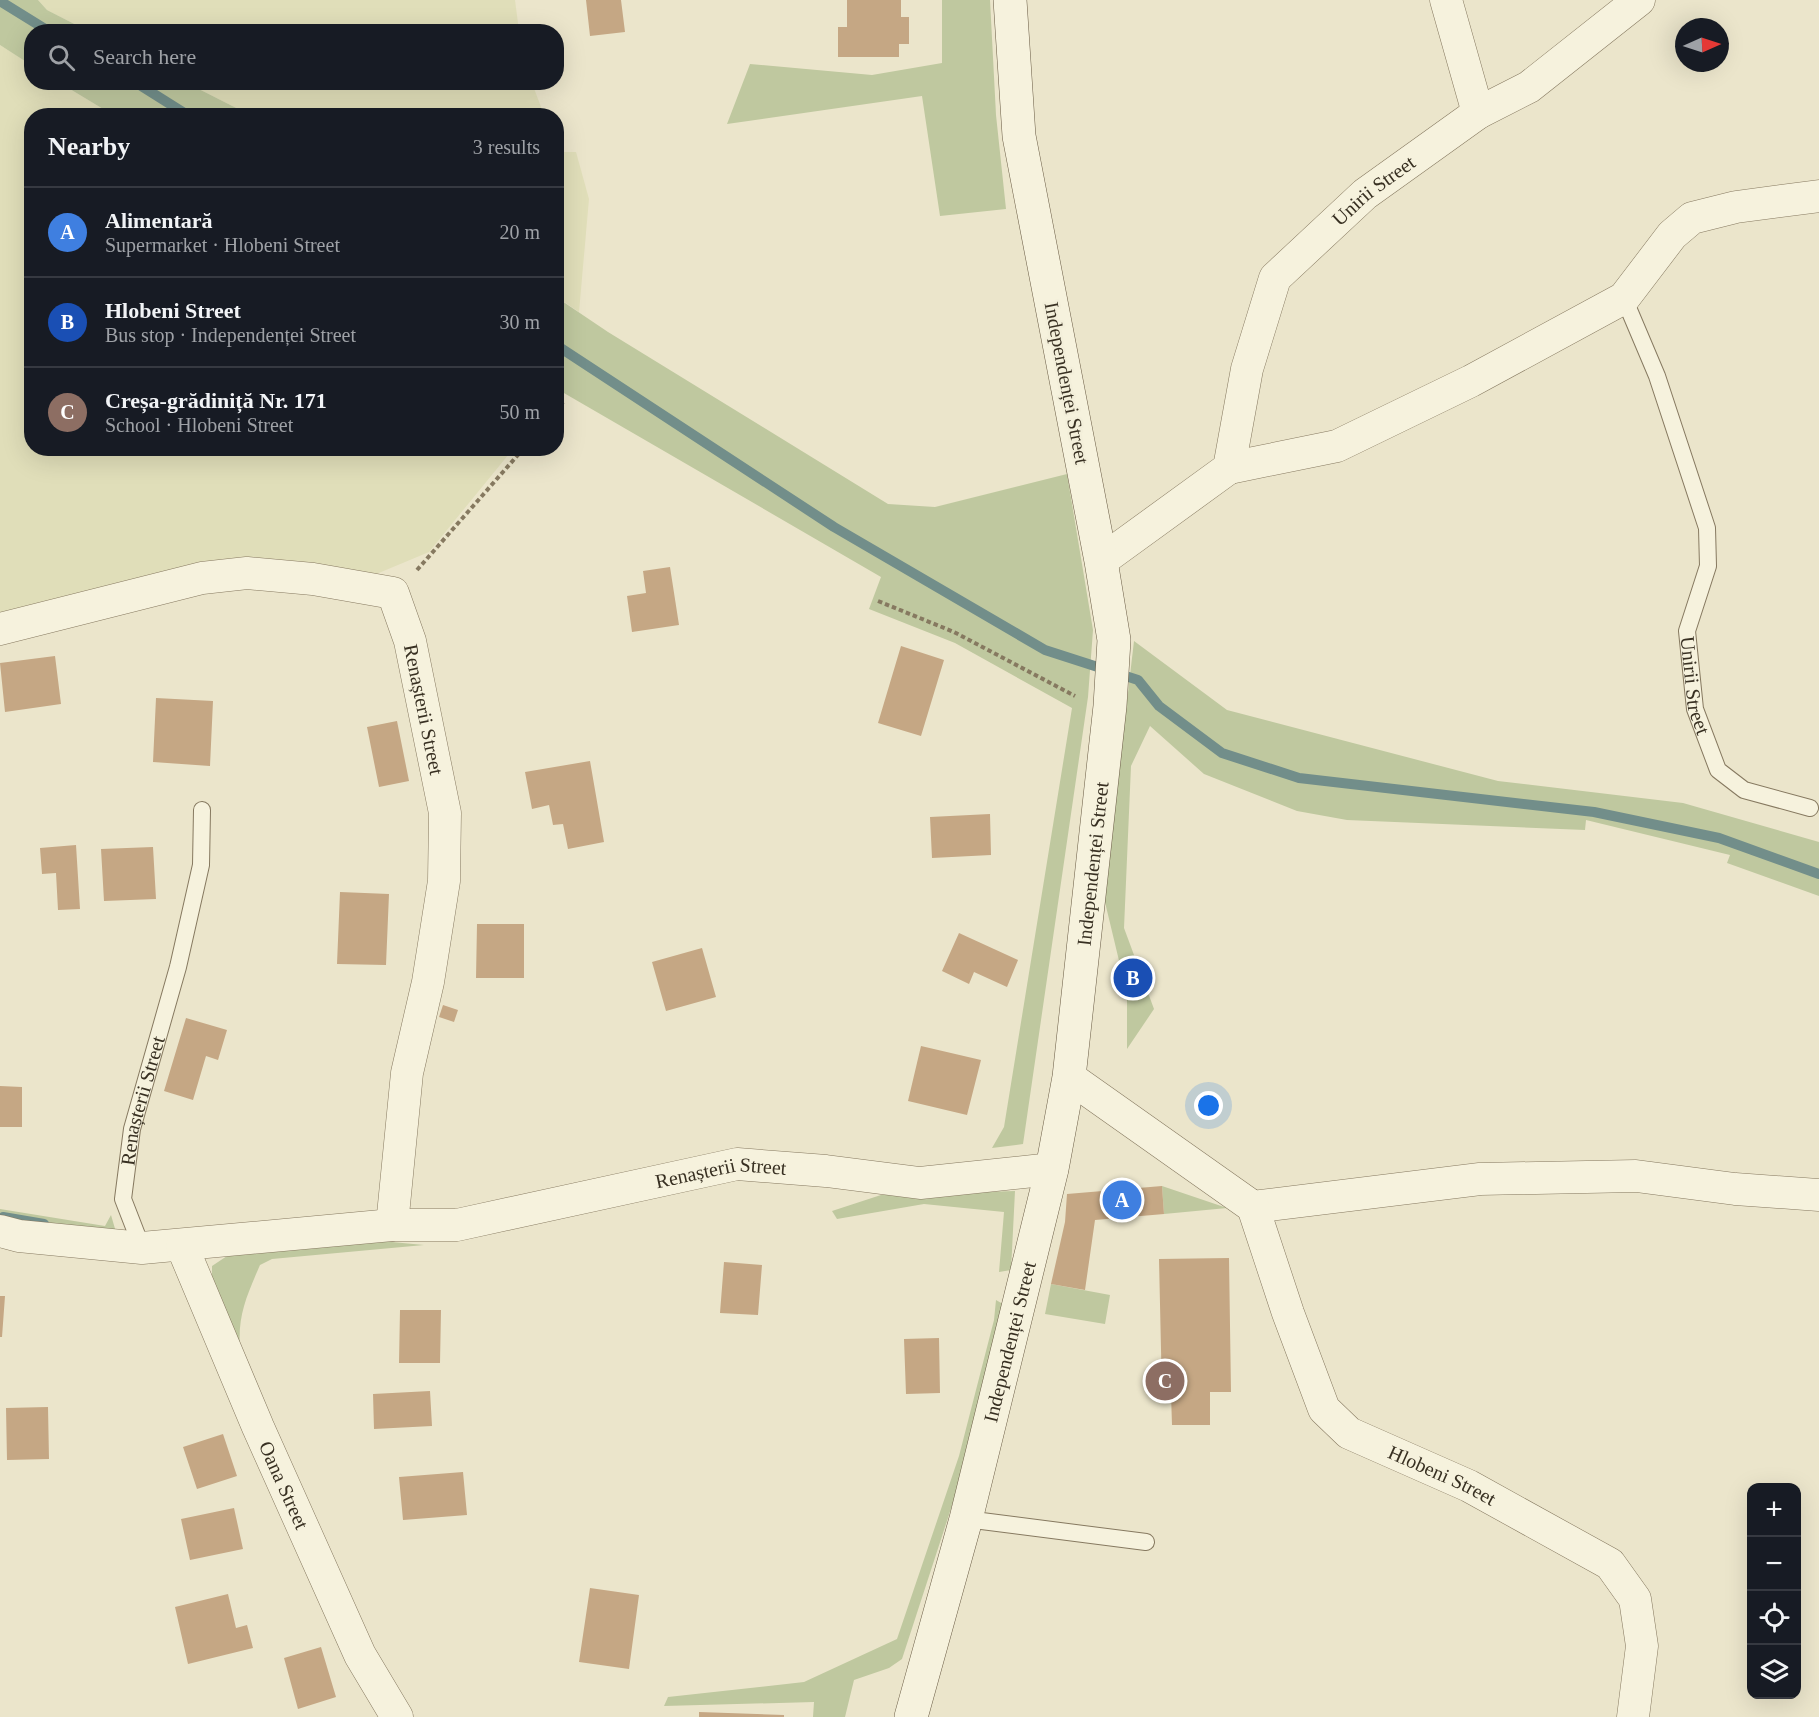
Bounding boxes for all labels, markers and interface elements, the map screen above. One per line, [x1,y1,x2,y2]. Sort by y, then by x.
north arrow [1675,18,1729,72]
search box [24,24,564,90]
icon: search [45,41,78,74]
text: Search here [93,44,196,69]
text: Nearby [48,132,130,161]
text: 3 results [473,136,540,158]
street label: Unirii Street [1328,151,1419,230]
text: Alimentară [105,208,213,233]
text: A [60,221,75,243]
text: 20 m [499,221,540,243]
text: Supermarket · Hlobeni Street [105,234,340,256]
text: Hlobeni Street [105,298,241,323]
street label: Independenței Street [1039,300,1094,467]
text: B [61,311,74,333]
text: 30 m [499,311,540,333]
text: Bus stop · Independenței Street [105,324,356,346]
text: Creșa-grădiniță Nr. 171 [105,388,327,413]
text: C [60,401,75,423]
text: 50 m [499,401,540,423]
text: School · Hlobeni Street [105,414,293,436]
street label: Unirii Street [1677,635,1715,738]
street label: Renașterii Street [400,642,448,777]
street label: Independenței Street [1073,780,1113,947]
pin: B [1114,956,1152,1000]
street label: Renașterii Street [116,1033,169,1167]
your location [1194,1091,1223,1120]
street label: Renașterii Street [653,1153,788,1192]
pin: A [1102,1178,1142,1222]
street label: Independenței Street [979,1259,1040,1425]
pin: C [1146,1358,1184,1404]
street label: Oana Street [255,1438,313,1533]
street label: Hlobeni Street [1385,1441,1500,1510]
map controls [1747,1483,1801,1699]
button: + [1747,1483,1801,1537]
button: − [1747,1537,1801,1591]
button: locate [1747,1591,1801,1645]
button: layers [1747,1645,1801,1699]

